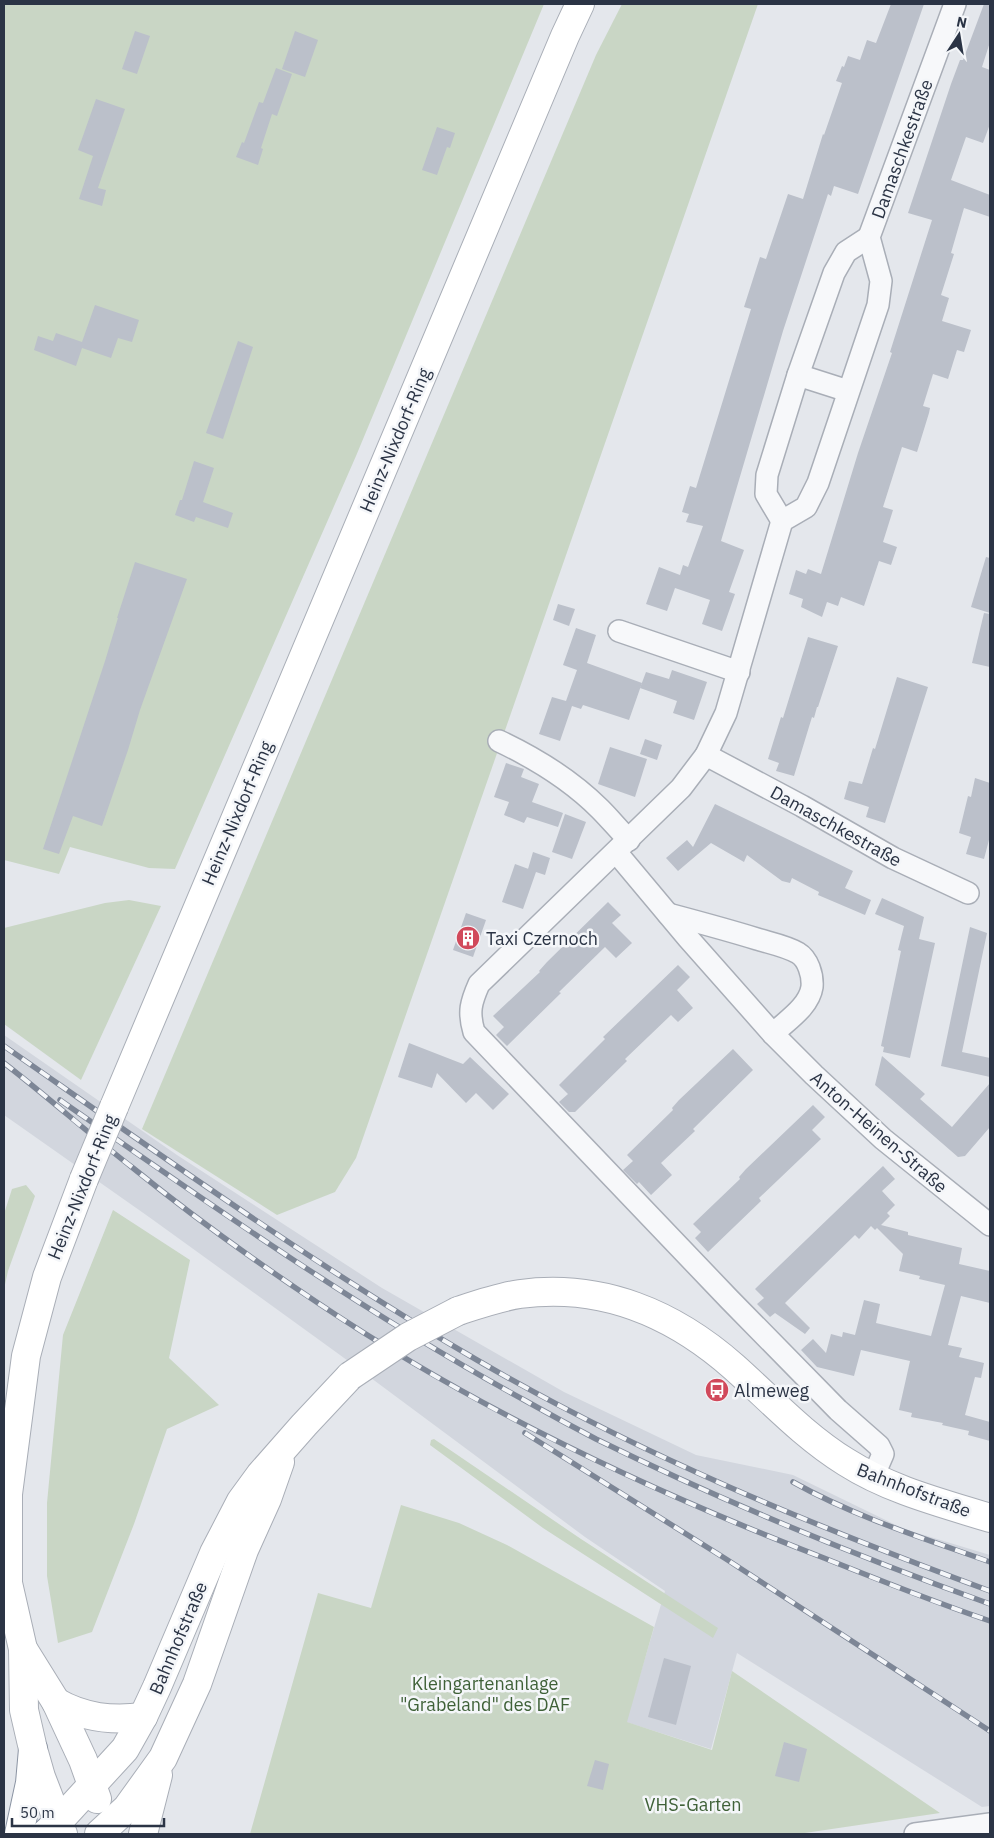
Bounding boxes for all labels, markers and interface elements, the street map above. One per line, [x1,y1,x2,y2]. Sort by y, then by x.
north arrow [934,10,984,60]
text: N [955,12,969,32]
street label: Damaschkestraße [866,76,938,222]
street label: Heinz-Nixdorf-Ring [354,364,436,516]
street label: Heinz-Nixdorf-Ring [196,737,278,889]
street label: Damaschkestraße [766,780,906,872]
building icon: Taxi Czernoch [455,925,481,951]
place label: Taxi Czernoch [486,927,598,950]
street label: Anton-Heinen-Straße [806,1066,952,1198]
street label: Heinz-Nixdorf-Ring [42,1111,122,1263]
bus stop icon: Almeweg [704,1377,730,1403]
place label: Almeweg [734,1379,810,1402]
street label: Bahnhofstraße [854,1458,974,1522]
street label: Bahnhofstraße [144,1578,212,1698]
park label: Kleingartenanlage "Grabeland" des DAF [400,1672,570,1716]
park label: VHS-Garten [645,1793,741,1816]
scale bar [12,1796,165,1828]
text: 50 m [20,1803,55,1822]

